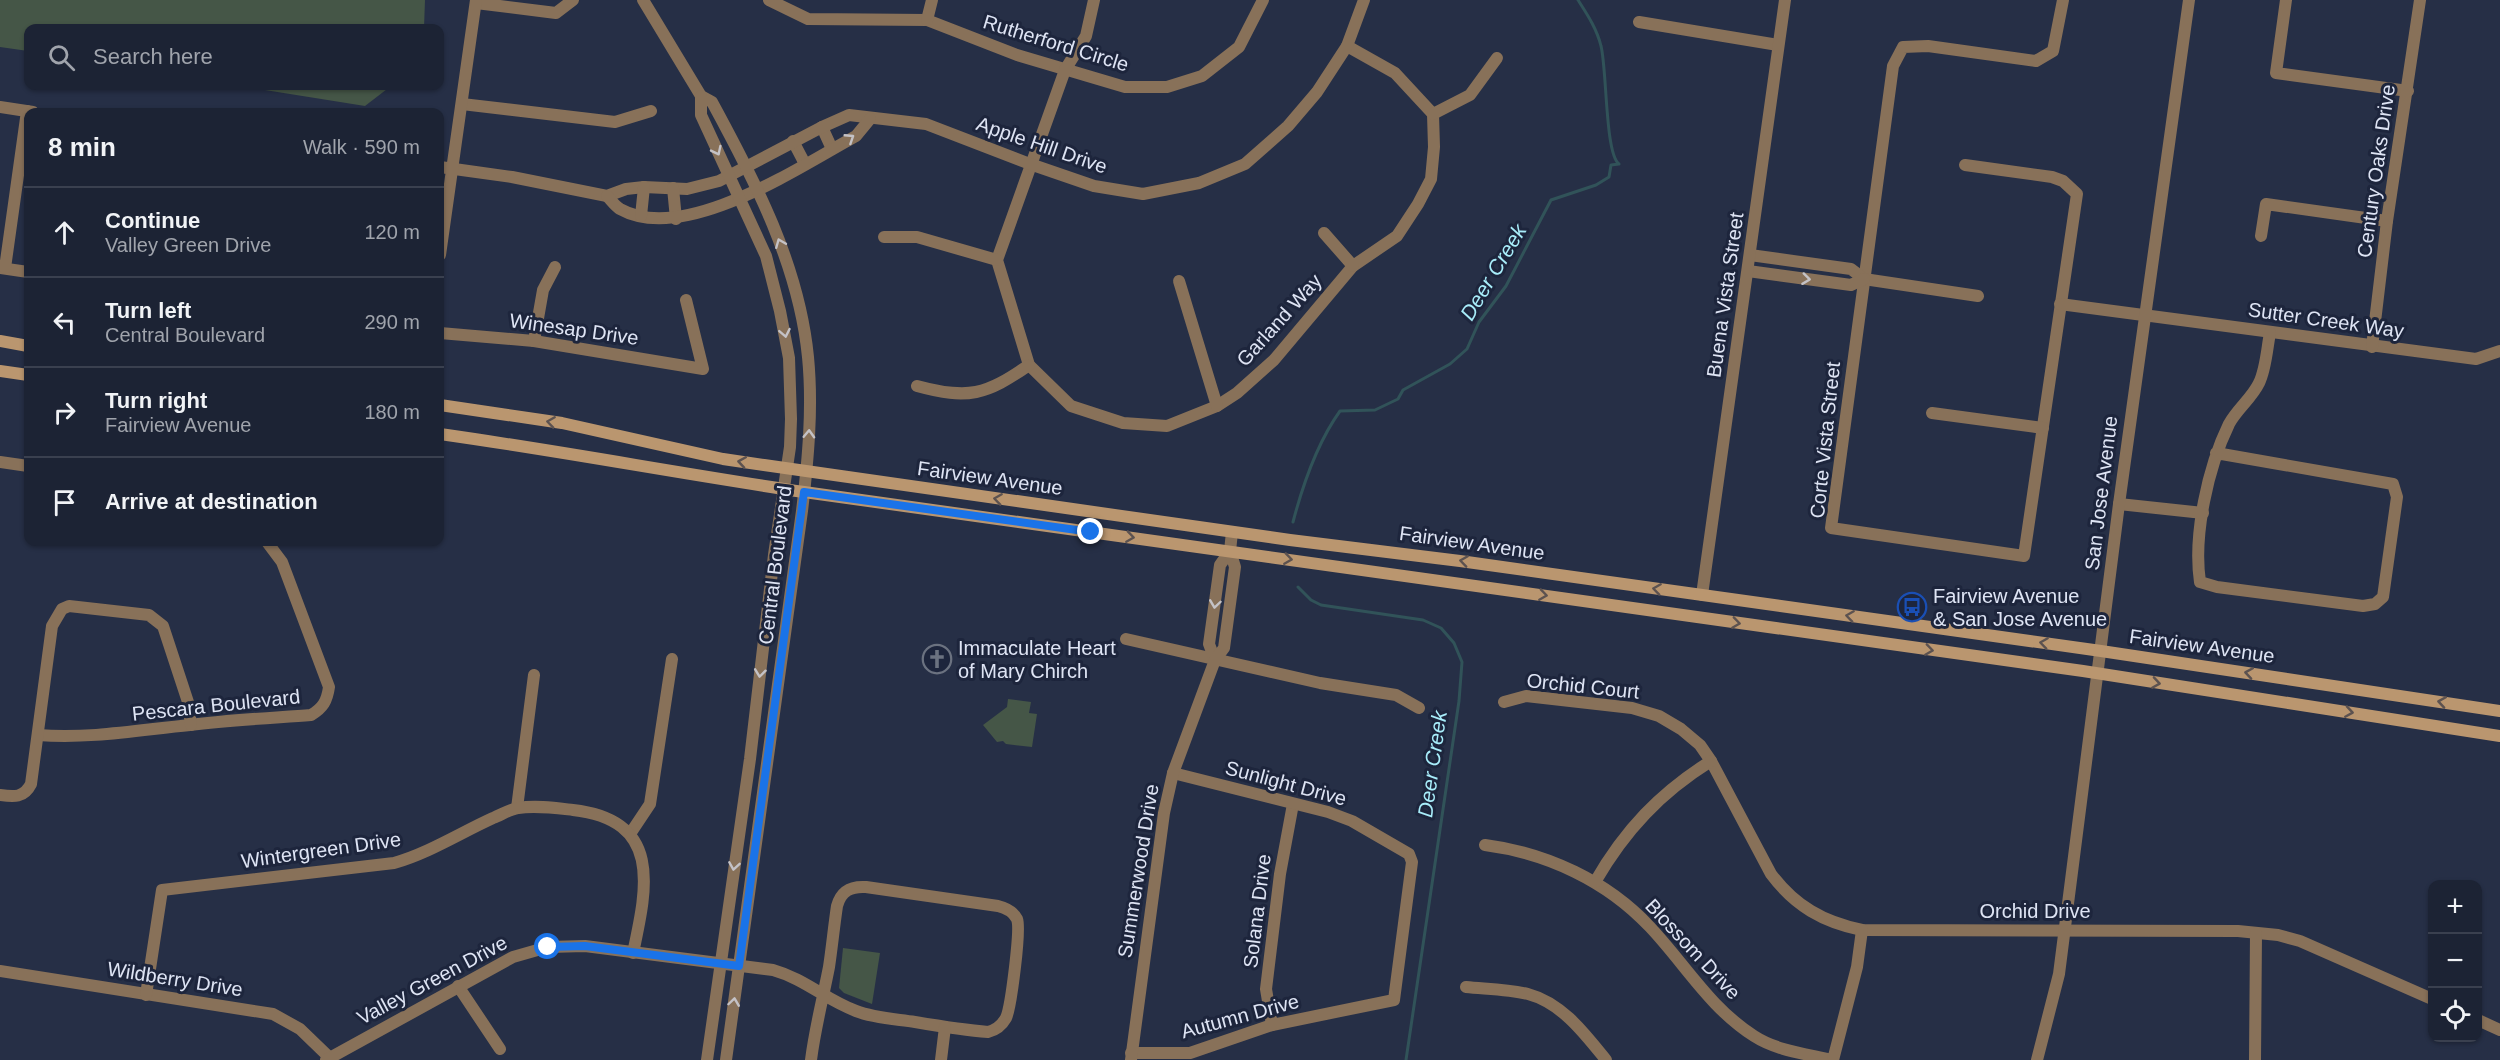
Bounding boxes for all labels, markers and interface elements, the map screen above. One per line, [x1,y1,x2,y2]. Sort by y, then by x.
street label: Rutherford Circle [981,10,1131,76]
search box [24,24,444,90]
icon: search [45,41,78,74]
text: Search here [93,44,213,69]
street label: Century Oaks Drive [2353,83,2399,259]
street label: Apple Hill Drive [974,112,1110,178]
text: 8 min [48,132,116,162]
one-way arrow [844,135,855,146]
text: Walk · 590 m [303,136,420,158]
one-way arrow [710,145,722,156]
text: Continue [105,208,200,233]
street label: Buena Vista Street [1703,211,1748,379]
icon: ahead [48,216,81,249]
water label: Deer Creek [1455,219,1531,324]
text: 120 m [364,221,420,243]
text: Valley Green Drive [105,234,271,256]
one-way arrow [775,238,787,249]
street label: Garland Way [1232,270,1326,370]
one-way arrow [1801,272,1811,284]
text: Turn left [105,298,191,323]
street label: Sutter Creek Way [2247,298,2405,342]
icon: left [48,306,81,339]
street label: Winesap Drive [508,309,640,349]
text: 290 m [364,311,420,333]
text: Central Boulevard [105,324,265,346]
one-way arrow [778,328,791,338]
street label: Corte Vista Street [1806,360,1844,519]
text: Turn right [105,388,207,413]
icon: right [48,396,81,429]
text: 180 m [364,401,420,423]
text: Fairview Avenue [105,414,251,436]
street label: San Jose Avenue [2081,415,2121,571]
one-way arrow [547,416,556,428]
one-way arrow [803,430,816,439]
one-way arrow [738,456,747,468]
street label: Fairview Avenue [916,457,1064,499]
street label: Central Boulevard [754,484,796,646]
icon: arrive [48,486,81,519]
text: Arrive at destination [105,489,318,514]
one-way arrow [993,493,1002,505]
route end [1077,518,1103,544]
street label: Fairview Avenue [1398,522,1546,564]
one-way arrow [1126,531,1135,543]
one-way arrow [1283,552,1292,565]
one-way arrow [1460,556,1469,568]
one-way arrow [1653,583,1662,595]
place label: Fairview Avenue & San Jose Avenue [1933,585,2107,630]
one-way arrow [1538,589,1548,601]
bus stop icon: Fairview Avenue & San Jose Avenue [1896,591,1928,623]
one-way arrow [1209,600,1221,609]
one-way arrow [1846,610,1855,623]
one-way arrow [1732,616,1741,628]
street label: Fairview Avenue [2128,625,2276,667]
place label: Immaculate Heart of Mary Chirch [958,637,1116,682]
one-way arrow [2039,637,2048,650]
church icon: Immaculate Heart of Mary Chirch [921,643,953,675]
one-way arrow [1925,643,1934,655]
one-way arrow [755,668,767,677]
one-way arrow [2245,668,2254,680]
street label: Orchid Court [1525,669,1641,703]
one-way arrow [2151,676,2161,688]
street label: Pescara Boulevard [131,685,301,725]
one-way arrow [2438,696,2448,709]
one-way arrow [2344,706,2353,718]
water label: Deer Creek [1413,708,1451,819]
street label: Sunlight Drive [1223,756,1349,810]
street label: Summerwood Drive [1113,783,1163,959]
street label: Wintergreen Drive [240,828,402,872]
street label: Solana Drive [1239,853,1275,969]
one-way arrow [728,861,741,871]
map controls [2428,880,2482,1042]
button: + [2428,880,2482,934]
street label: Blossom Drive [1641,894,1745,1004]
street label: Orchid Drive [1979,900,2091,922]
street label: Valley Green Drive [353,931,511,1029]
route start [534,933,560,959]
button: − [2428,934,2482,988]
street label: Wildberry Drive [106,957,244,1001]
button: locate [2428,988,2482,1042]
street label: Autumn Drive [1179,990,1301,1042]
one-way arrow [728,997,740,1007]

